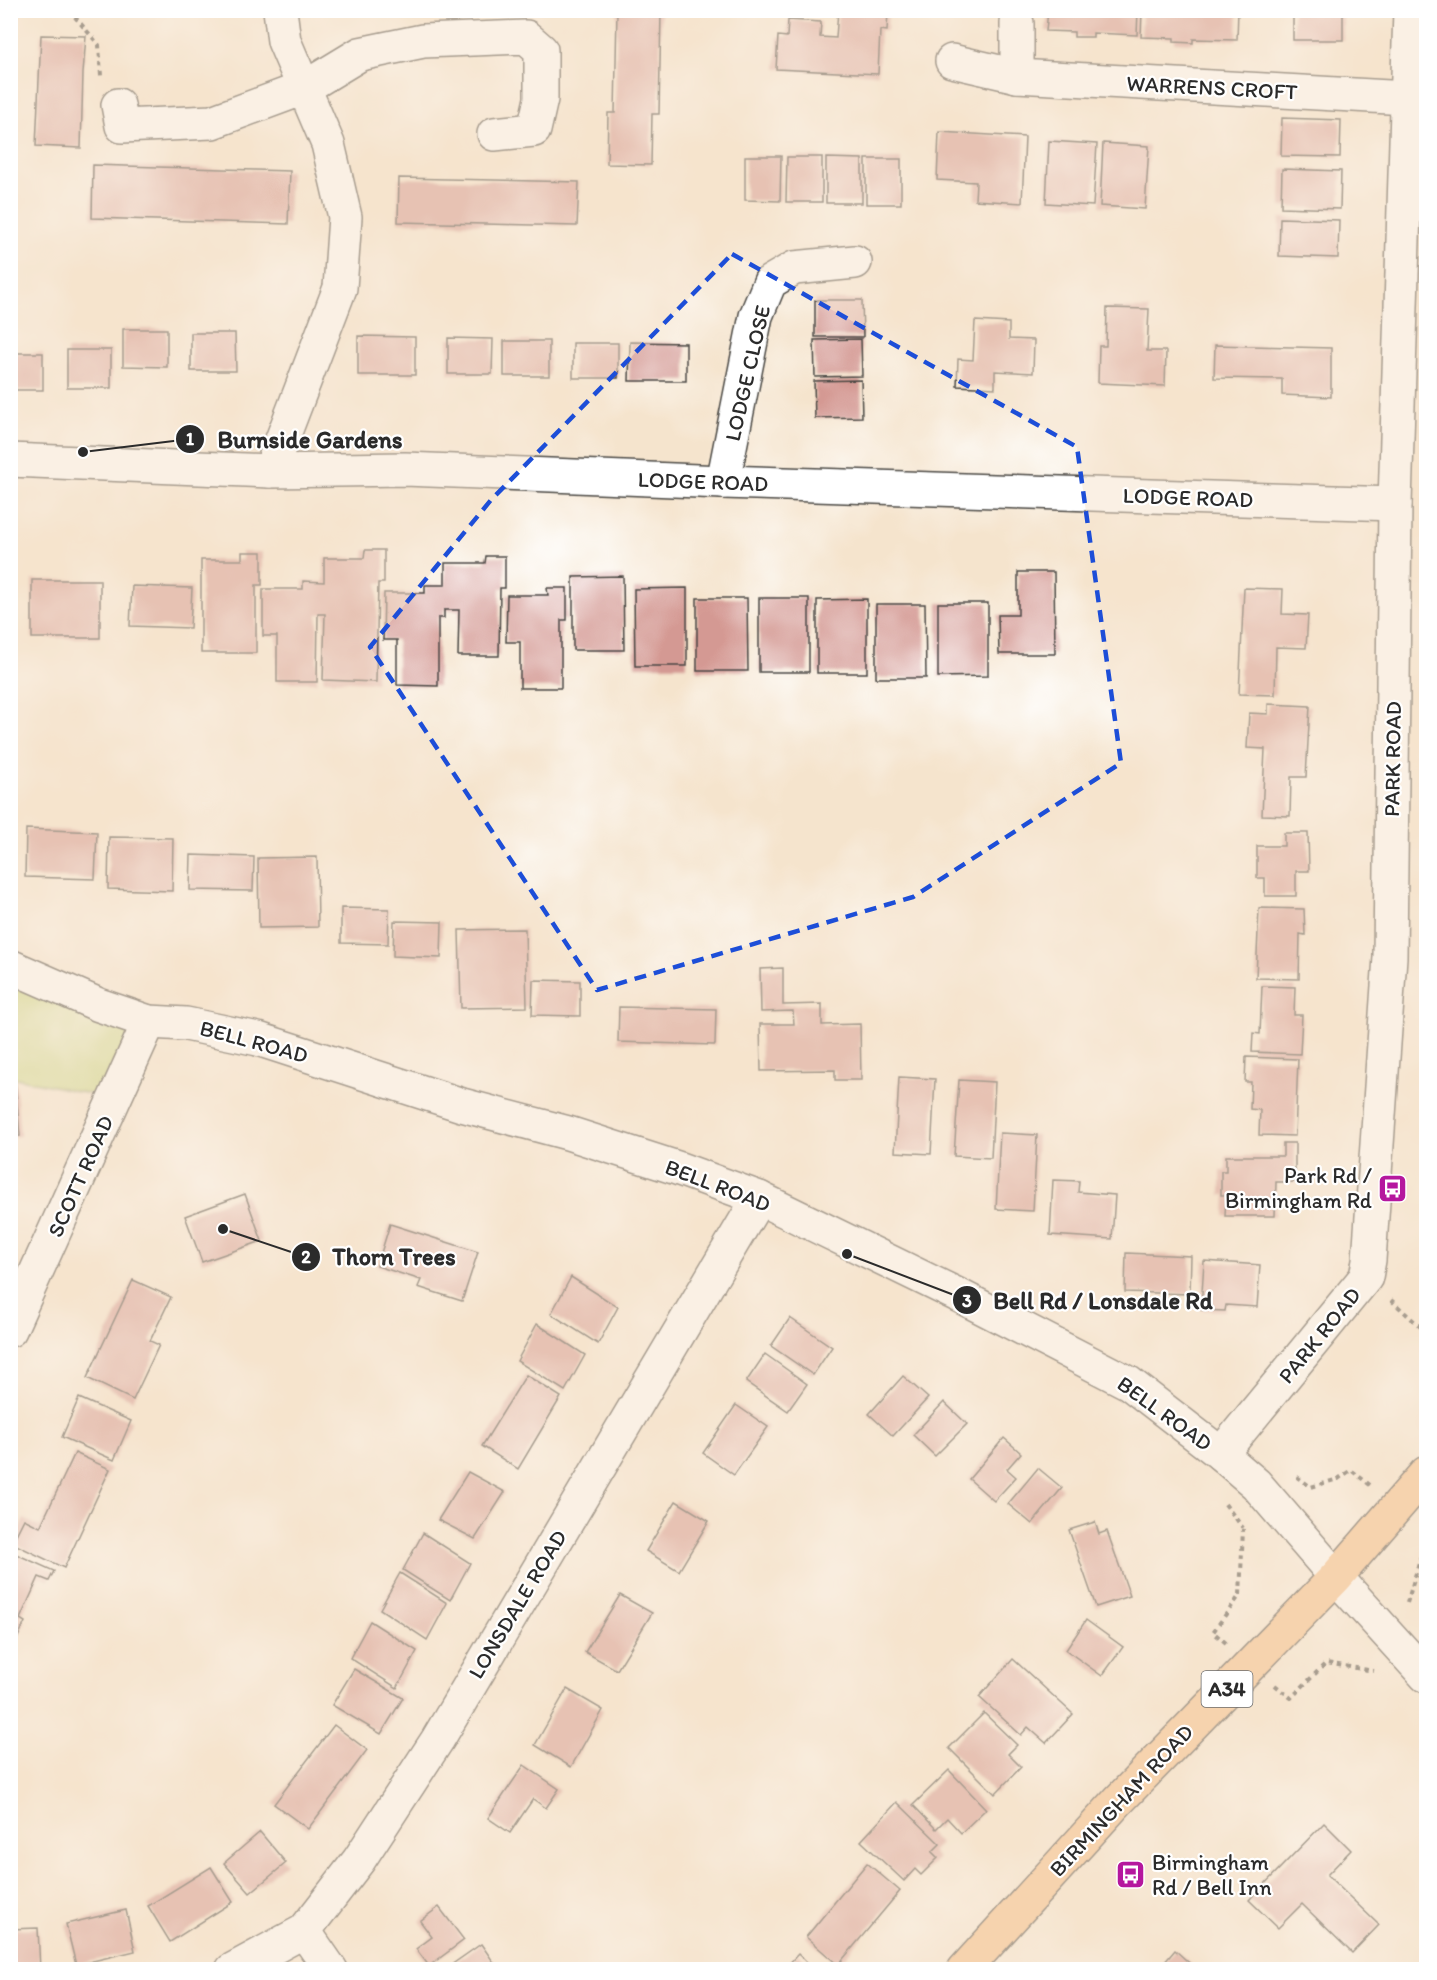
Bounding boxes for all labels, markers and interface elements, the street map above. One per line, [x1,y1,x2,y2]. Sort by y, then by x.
street label: WARRENS CROFT [1126,70,1299,105]
street label: LODGE CLOSE [719,302,776,444]
callout: Burnside Gardens [175,418,414,460]
text: Burnside Gardens [217,425,403,454]
text: 1 [186,428,195,450]
street label: LODGE ROAD [637,466,769,497]
street label: LODGE ROAD [1122,482,1254,513]
street label: PARK ROAD [1378,701,1407,817]
street label: BELL ROAD [197,1014,311,1069]
street label: SCOTT ROAD [42,1111,119,1241]
street label: BELL ROAD [661,1153,774,1218]
place label: Park Rd / Birmingham Rd [1225,1162,1373,1214]
bus stop icon: Park Rd / Birmingham Rd [1377,1172,1409,1204]
callout: Thorn Trees [291,1236,466,1278]
text: Thorn Trees [331,1242,456,1271]
text: 2 [301,1246,311,1268]
callout: Bell Rd / Lonsdale Rd [952,1279,1225,1321]
street label: PARK ROAD [1272,1282,1366,1389]
text: Bell Rd / Lonsdale Rd [993,1286,1213,1315]
text: 3 [962,1290,972,1312]
street label: BELL ROAD [1112,1370,1217,1457]
street label: LONSDALE ROAD [462,1525,573,1684]
road number: A34 [1202,1671,1252,1707]
street label: BIRMINGHAM ROAD [1044,1718,1199,1882]
place label: Birmingham Rd / Bell Inn [1152,1849,1272,1901]
bus stop icon: Birmingham Rd / Bell Inn [1115,1859,1147,1891]

